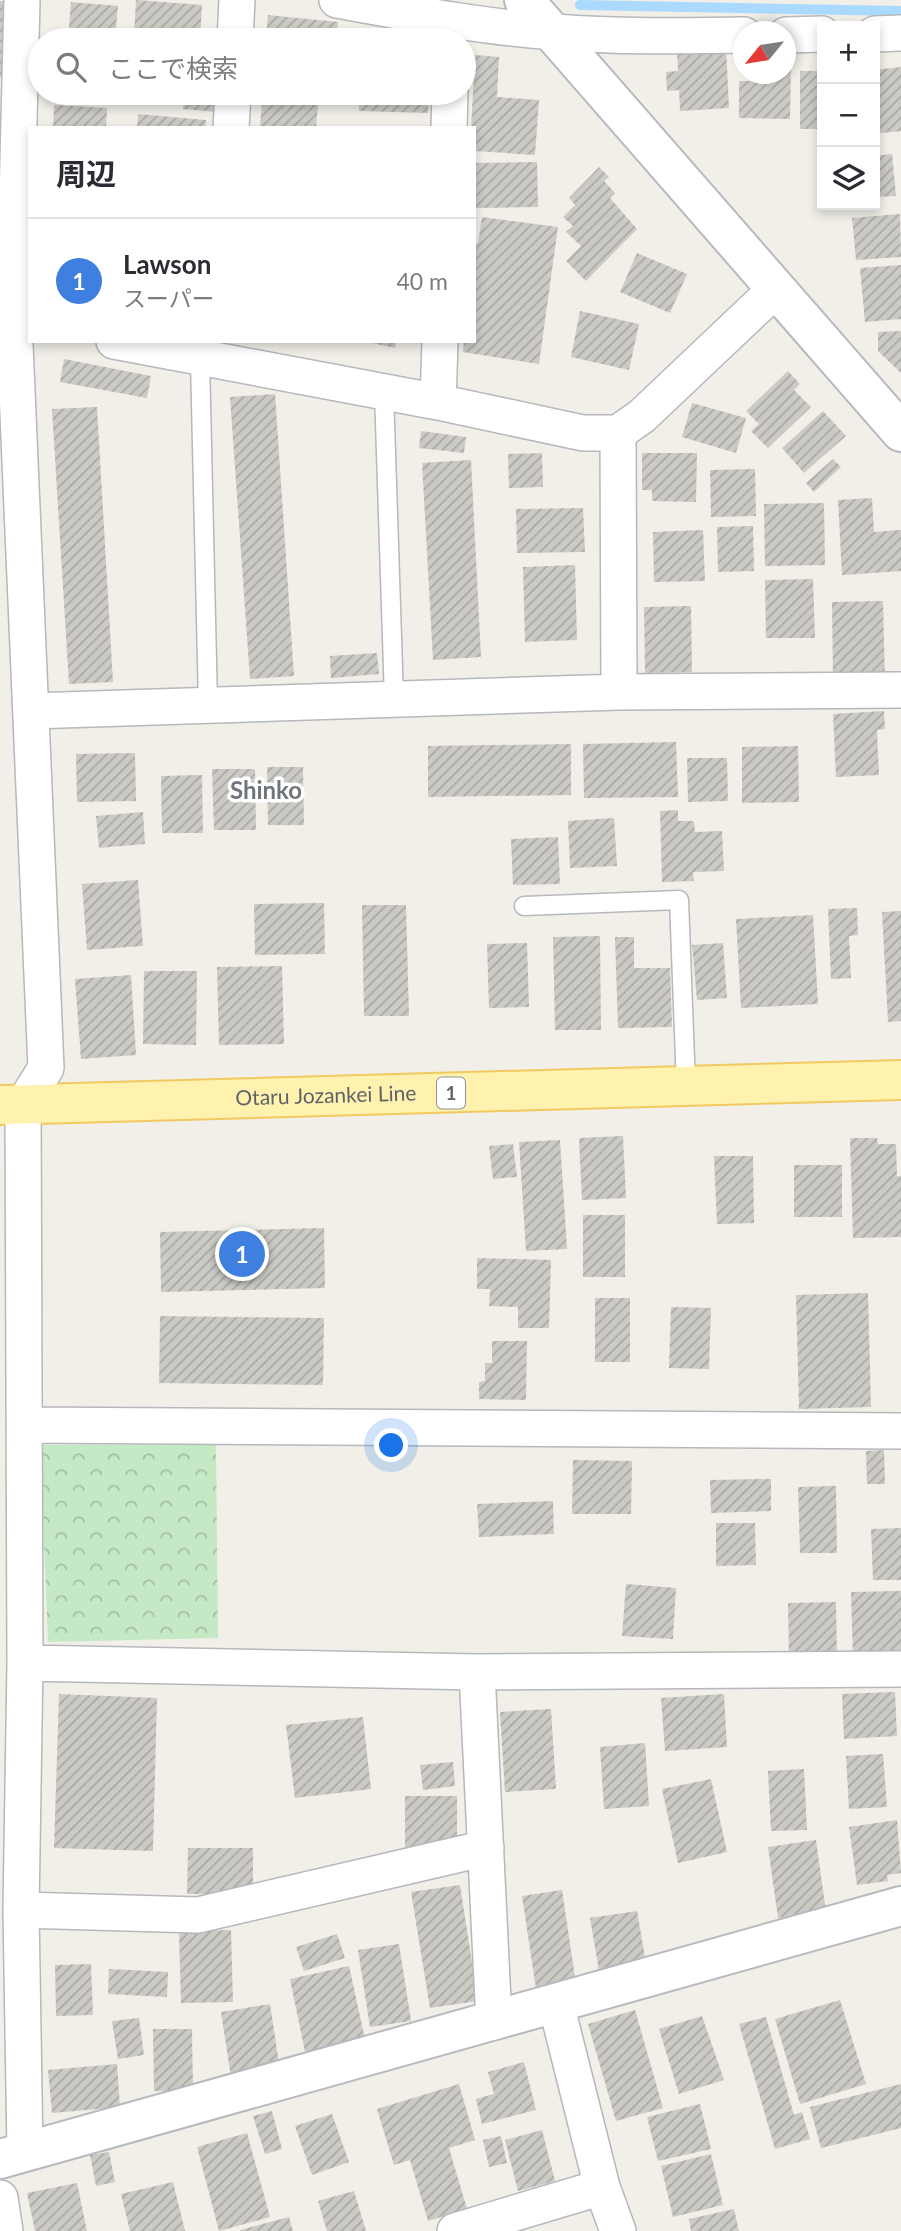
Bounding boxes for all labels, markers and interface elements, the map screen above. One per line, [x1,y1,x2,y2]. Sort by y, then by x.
north arrow [733,21,796,84]
map controls [817,21,880,210]
button: + [817,21,880,84]
search box [28,28,476,105]
icon: search [52,48,90,86]
text: ここで検索 [108,52,238,84]
button: − [817,84,880,147]
button: layers [817,147,880,210]
text: 周辺 [56,155,116,191]
text: Lawson [123,248,211,280]
text: 1 [72,267,86,295]
text: 40 m [397,267,448,295]
text: スーパー [123,284,215,312]
district label: Shinko [230,775,302,804]
road number: 1 [437,1078,465,1108]
street label: Otaru Jozankei Line [235,1079,417,1109]
pin: 1 [219,1228,265,1280]
your location [374,1428,408,1462]

